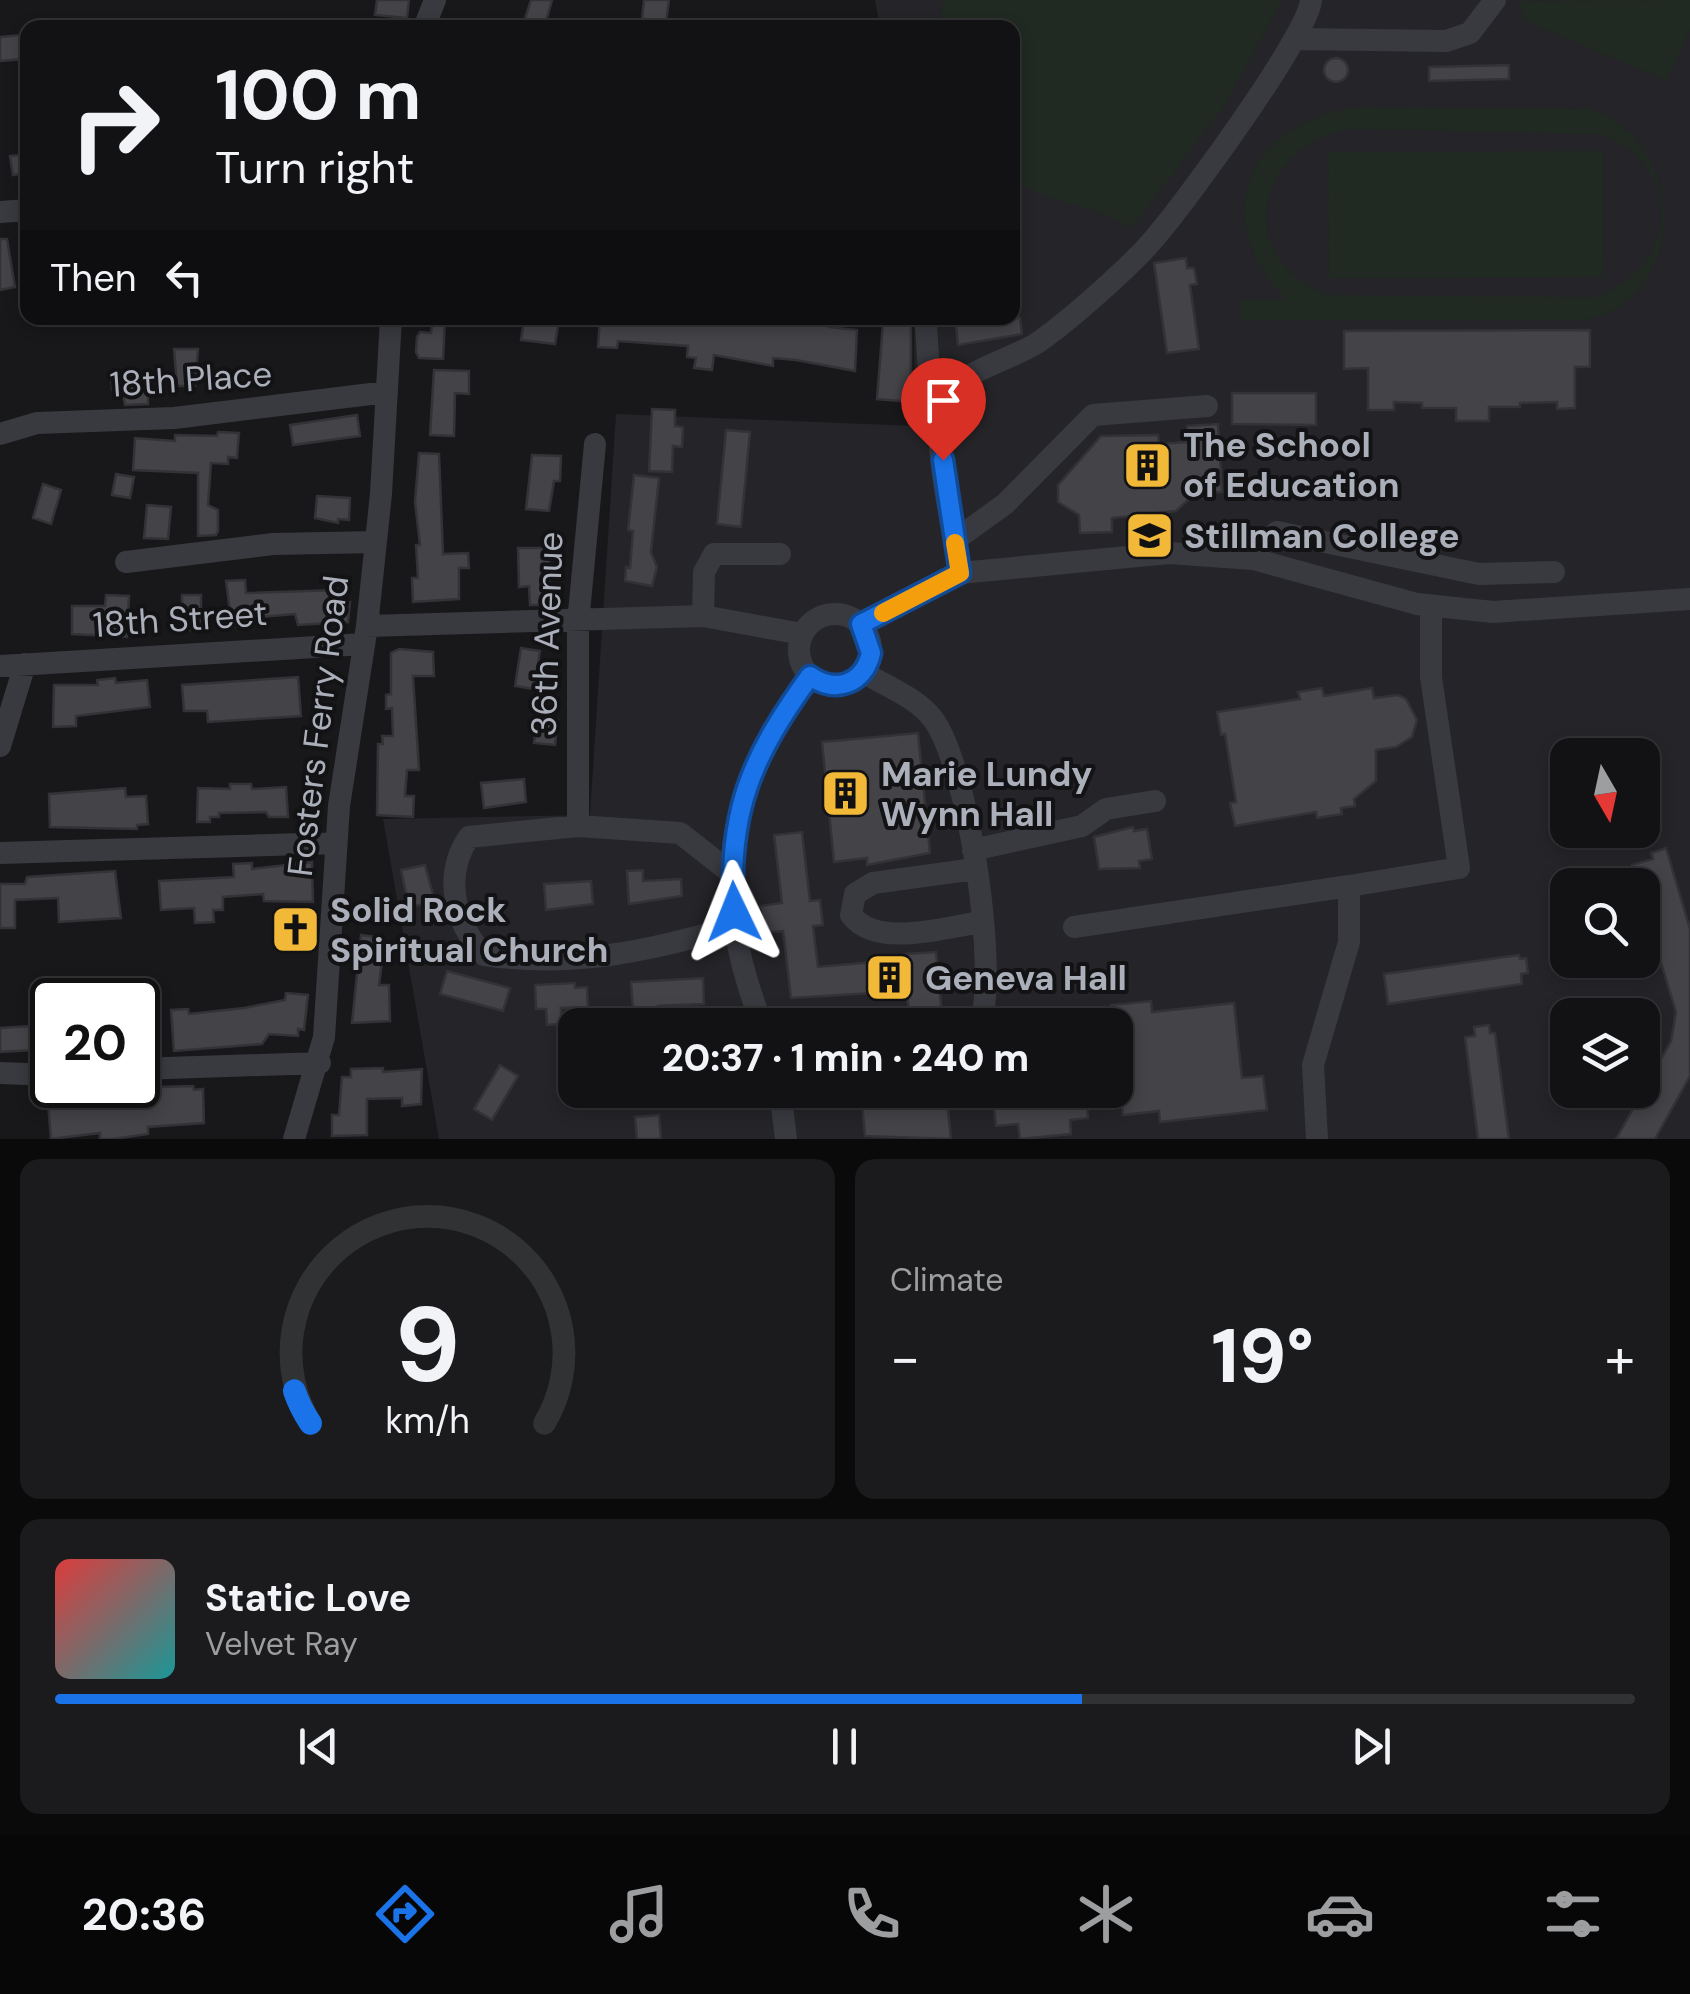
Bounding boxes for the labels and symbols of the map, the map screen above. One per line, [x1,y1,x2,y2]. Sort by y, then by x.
street label: 18th Place [108,350,274,408]
pin [901,358,986,461]
place label: The School of Education [1183,422,1400,508]
building icon: The School of Education [1122,439,1174,491]
school or university icon: Stillman College [1123,510,1175,562]
place label: Stillman College [1184,513,1460,559]
street label: 36th Avenue [520,531,574,737]
street label: Fosters Ferry Road [277,573,359,879]
street label: 18th Street [91,590,269,648]
north arrow [1550,738,1660,848]
place label: Marie Lundy Wynn Hall [881,751,1092,837]
building icon: Marie Lundy Wynn Hall [820,768,872,820]
position arrow [682,860,786,964]
place label: Solid Rock Spiritual Church [330,887,608,973]
church icon: Solid Rock Spiritual Church [269,904,321,956]
building icon: Geneva Hall [864,952,916,1004]
place label: Geneva Hall [925,955,1127,1001]
speed limit sign: 20 [30,978,160,1108]

